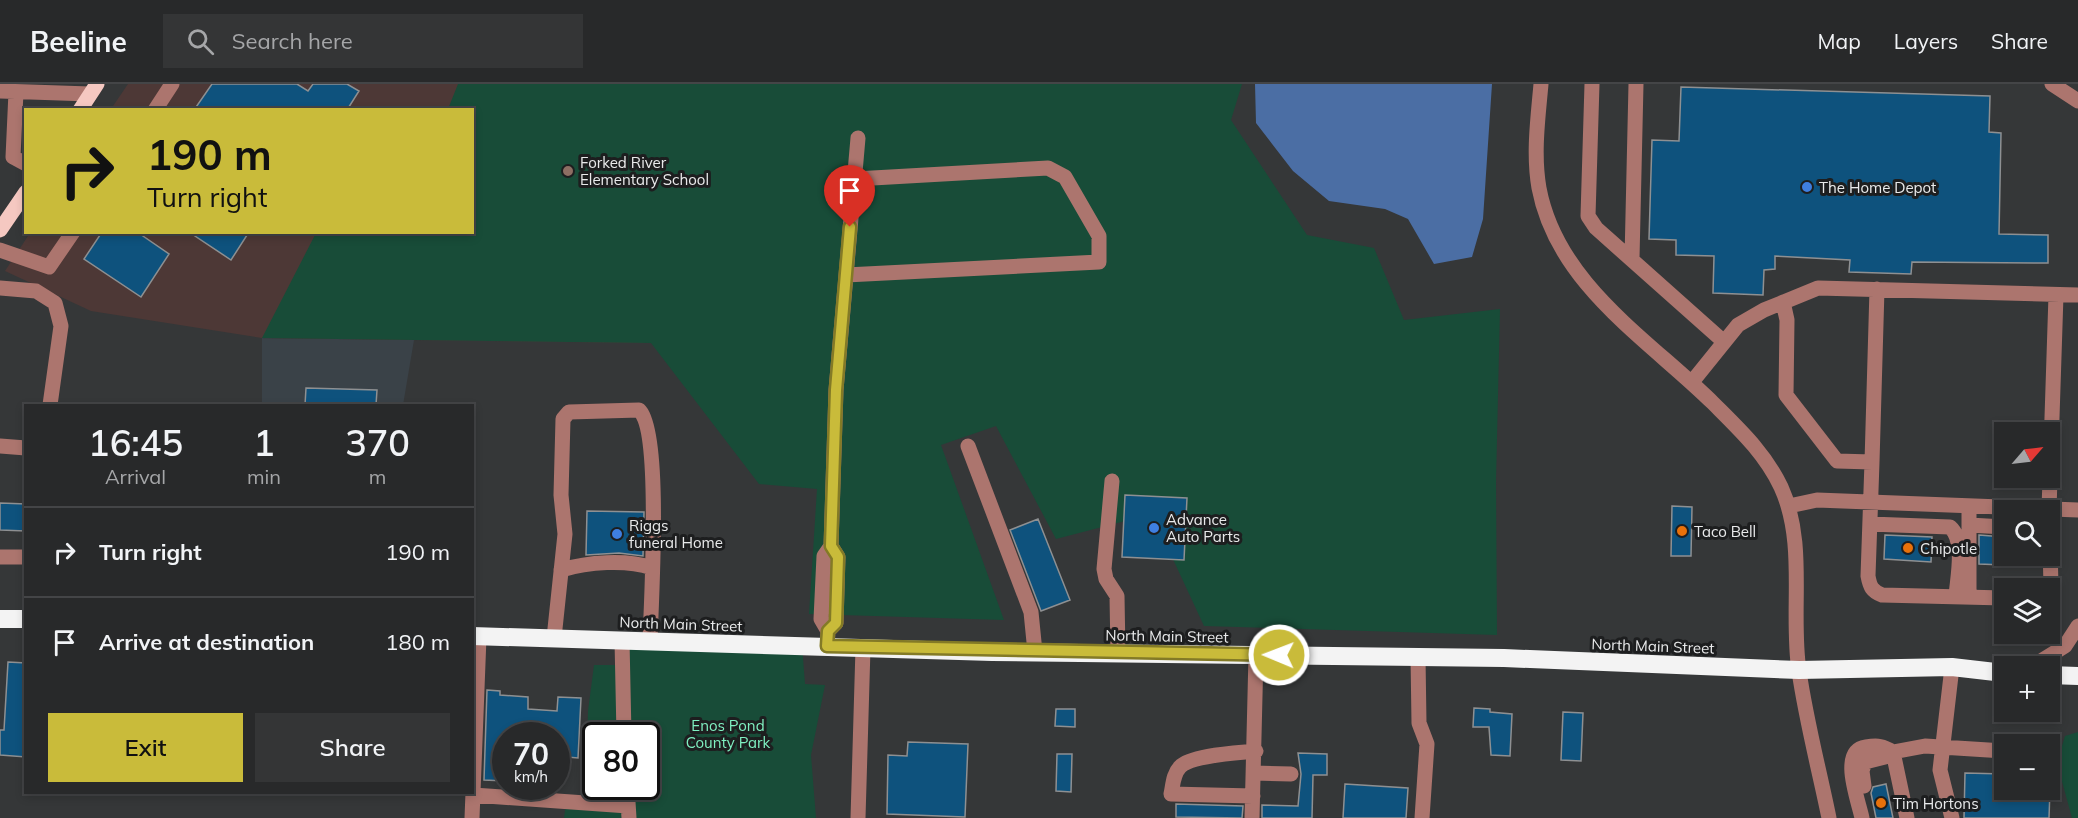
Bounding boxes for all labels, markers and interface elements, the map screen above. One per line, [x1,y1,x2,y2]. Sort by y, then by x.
search box [163,14,583,68]
text: Beeline [30,24,127,59]
icon: search [184,25,217,58]
text: Search here [232,27,353,55]
text: Map [1818,28,1861,54]
text: Layers [1894,28,1958,54]
text: Share [1991,28,2048,54]
text: 190 m [147,128,272,181]
icon: right [48,132,126,210]
place label: Forked River Elementary School [580,153,709,189]
marker: Forked River Elementary School [561,164,575,178]
pin [824,165,875,227]
icon: arrive [833,174,866,207]
place label: The Home Depot [1819,178,1936,197]
text: Turn right [147,180,267,214]
marker: The Home Depot [1800,180,1814,194]
text: 16:45 [88,420,183,465]
text: 1 [253,420,275,465]
text: 370 [345,420,410,465]
north arrow [1994,422,2060,488]
map controls [1994,422,2060,800]
text: Arrival [105,464,166,489]
text: min [247,464,281,489]
text: m [369,464,386,489]
button: search [1994,500,2060,566]
place label: Advance Auto Parts [1166,510,1240,546]
place label: Riggs funeral Home [629,516,723,552]
marker: Advance Auto Parts [1147,521,1161,535]
place label: Taco Bell [1694,522,1756,541]
marker: Taco Bell [1675,524,1689,538]
marker: Riggs funeral Home [610,527,624,541]
icon: right [48,536,81,569]
text: Turn right [99,538,202,566]
text: 190 m [385,538,450,566]
place label: Chipotle [1920,539,1977,558]
marker: Chipotle [1901,541,1915,555]
button: layers [1994,578,2060,644]
street label: North Main Street [619,612,743,636]
position arrow [1247,623,1311,687]
street label: North Main Street [1105,625,1229,647]
icon: arrive [48,626,81,659]
text: Arrive at destination [99,628,314,656]
text: 180 m [385,628,450,656]
street label: North Main Street [1591,634,1715,658]
button: + [1994,656,2060,722]
button: Exit [48,713,243,782]
button: Share [255,713,450,782]
park label: Enos Pond County Park [686,716,771,752]
speed limit sign: 80 [582,722,660,800]
button: − [1994,734,2060,800]
text: 70 [513,735,549,773]
text: km/h [514,767,548,786]
place label: Tim Hortons [1893,794,1979,813]
marker: Tim Hortons [1874,796,1888,810]

